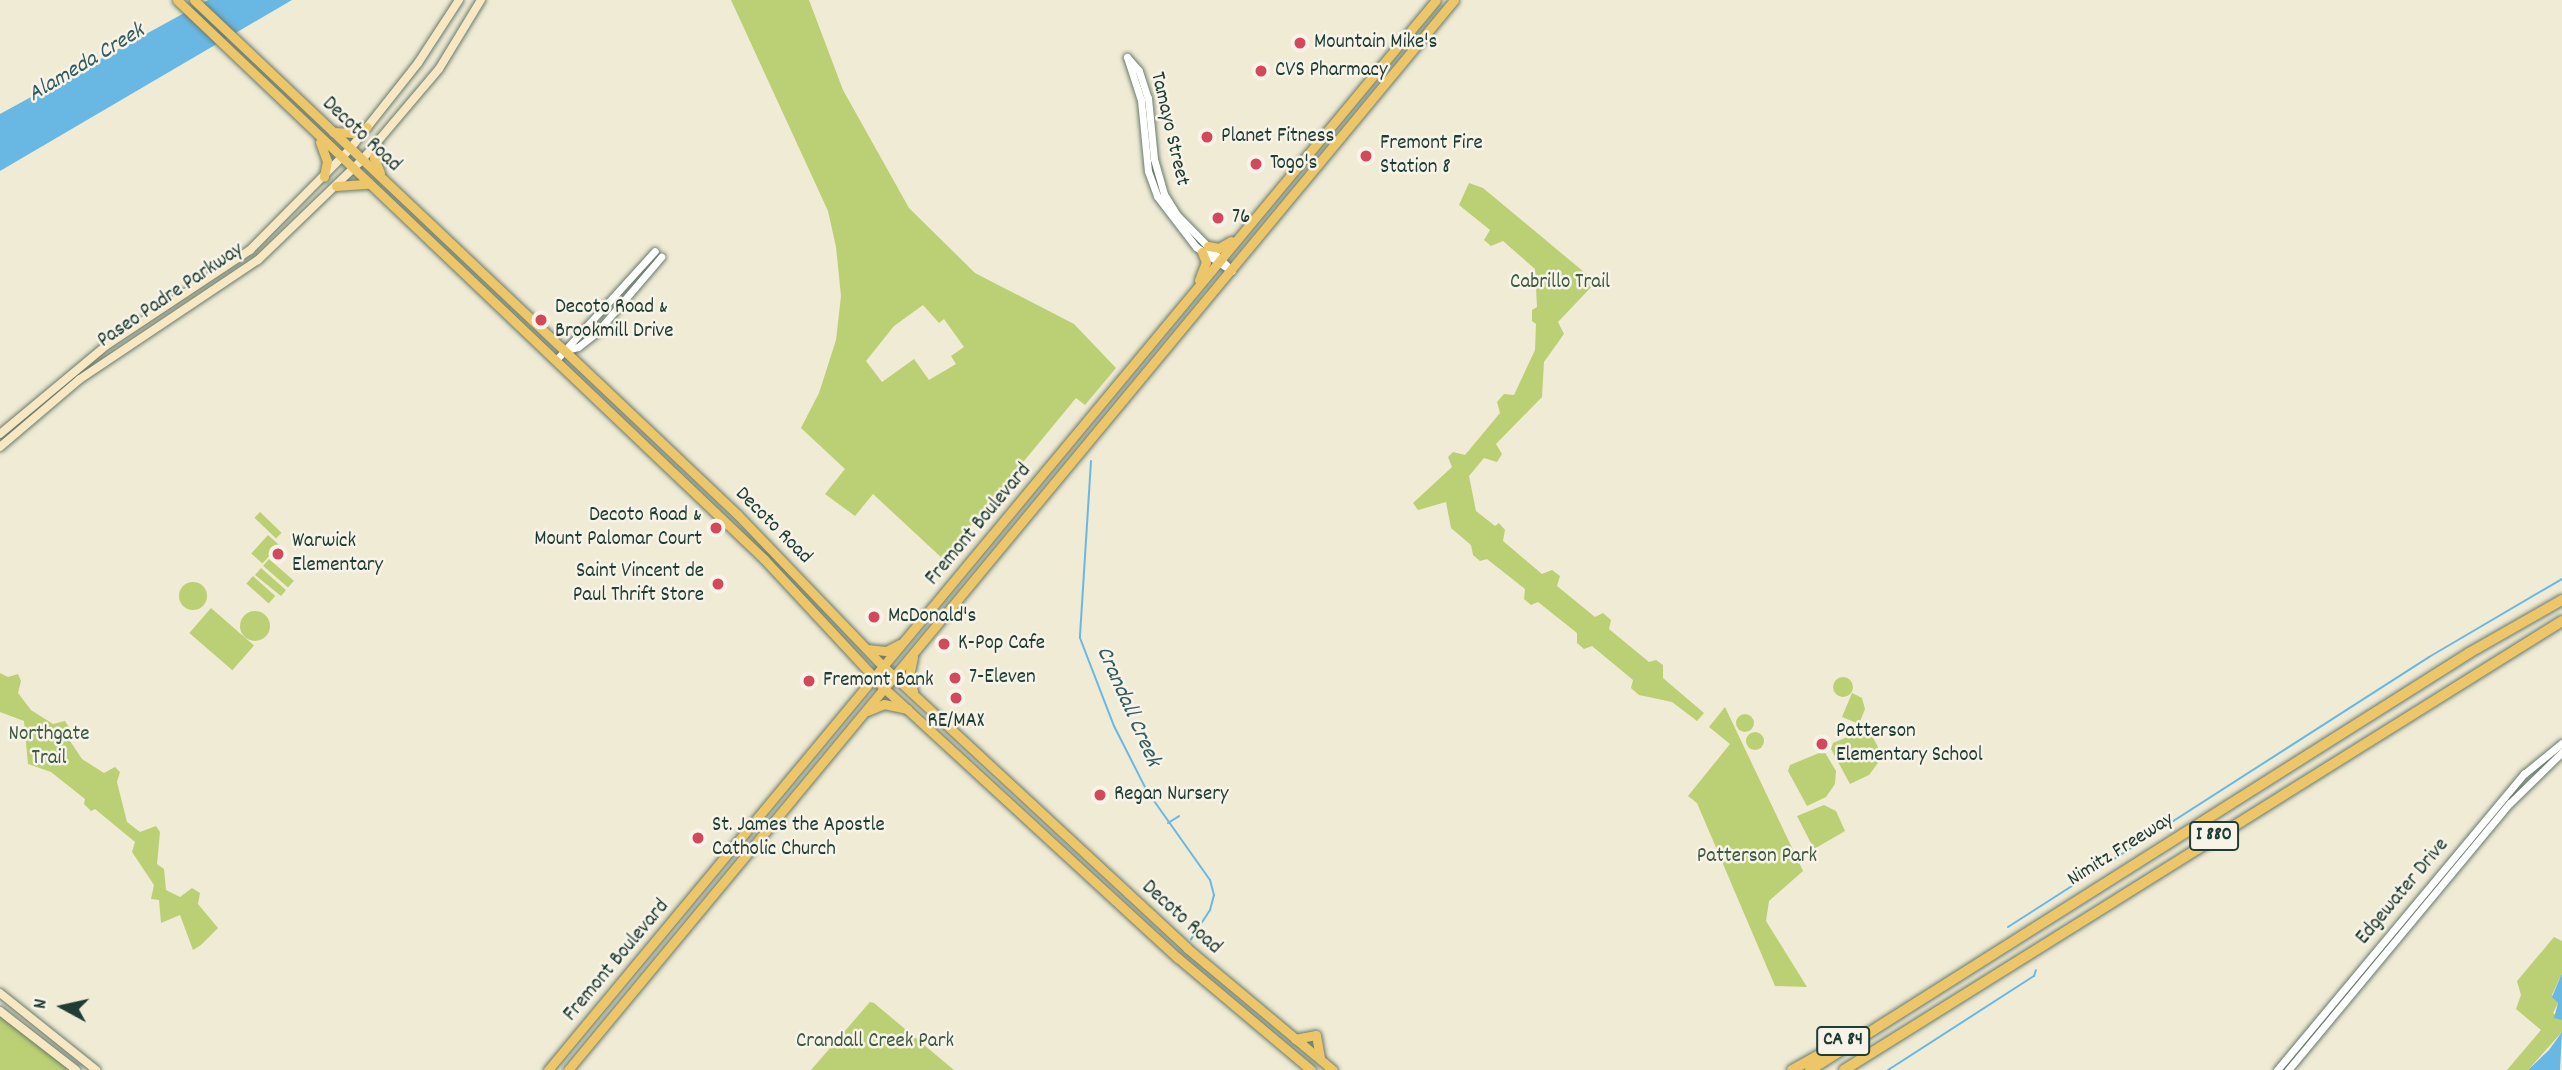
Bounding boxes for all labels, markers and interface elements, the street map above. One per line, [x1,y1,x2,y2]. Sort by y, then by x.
water label: Alameda Creek [24,18,150,110]
place label: Mountain Mike's [1314,30,1437,56]
marker: Mountain Mike's [1292,35,1308,51]
place label: CVS Pharmacy [1275,58,1388,84]
marker: CVS Pharmacy [1253,63,1269,79]
street label: Tamayo Street [1144,70,1194,188]
street label: Decoto Road [316,92,406,178]
place label: Planet Fitness [1221,124,1334,150]
marker: Planet Fitness [1199,129,1215,145]
place label: Fremont Fire Station 8 [1380,131,1483,181]
marker: Fremont Fire Station 8 [1358,148,1374,164]
place label: Togo's [1270,151,1317,177]
marker: Togo's [1248,156,1264,172]
place label: 76 [1232,205,1250,231]
marker: 76 [1210,210,1226,226]
street label: Paseo Padre Parkway [93,238,249,354]
park label: Cabrillo Trail [1510,270,1610,296]
place label: Decoto Road & Brookmill Drive [555,295,674,345]
marker: Decoto Road & Brookmill Drive [533,312,549,328]
street label: Fremont Boulevard [921,459,1037,591]
street label: Decoto Road [729,482,817,570]
place label: Decoto Road & Mount Palomar Court [534,503,702,553]
marker: Decoto Road & Mount Palomar Court [708,520,724,536]
place label: Warwick Elementary [292,529,383,579]
marker: Warwick Elementary [270,546,286,562]
place label: Saint Vincent de Paul Thrift Store [573,559,704,609]
marker: Saint Vincent de Paul Thrift Store [710,576,726,592]
place label: McDonald's [888,604,976,630]
marker: McDonald's [866,609,882,625]
place label: K-Pop Cafe [958,631,1045,657]
marker: K-Pop Cafe [936,636,952,652]
water label: Crandall Creek [1088,643,1166,771]
place label: 7-Eleven [969,665,1036,691]
place label: Fremont Bank [823,668,934,694]
marker: 7-Eleven [947,670,963,686]
marker: Fremont Bank [801,673,817,689]
marker: RE/MAX [948,690,964,706]
place label: RE/MAX [928,709,984,735]
place label: Patterson Elementary School [1836,719,1983,769]
park label: Northgate Trail [9,722,89,772]
marker: Patterson Elementary School [1814,736,1830,752]
place label: Regan Nursery [1114,782,1229,808]
marker: Regan Nursery [1092,787,1108,803]
street label: Nimitz Freeway [2063,807,2179,893]
place label: St. James the Apostle Catholic Church [712,813,885,863]
road number: I 880 [2188,820,2240,852]
marker: St. James the Apostle Catholic Church [690,830,706,846]
street label: Edgewater Drive [2351,834,2455,950]
park label: Patterson Park [1697,844,1817,870]
street label: Decoto Road [1136,876,1226,960]
street label: Fremont Boulevard [559,895,675,1027]
north arrow [28,972,98,1042]
text: N [28,997,56,1011]
road number: CA 84 [1815,1026,1871,1056]
park label: Crandall Creek Park [796,1029,954,1055]

